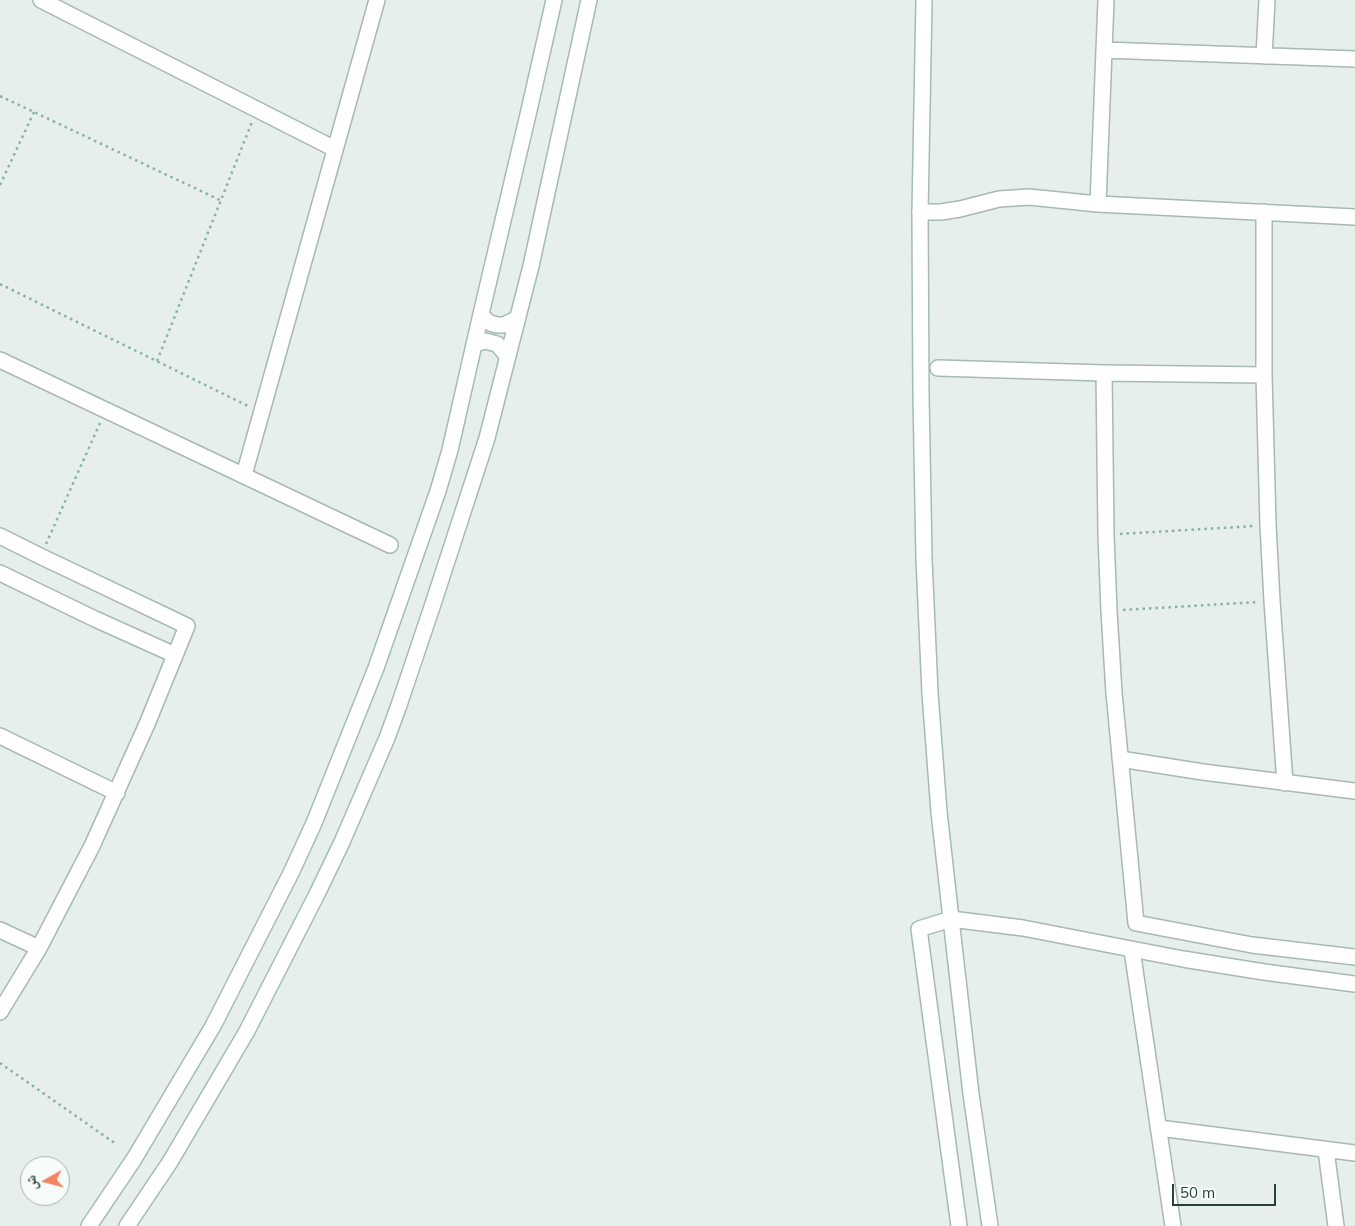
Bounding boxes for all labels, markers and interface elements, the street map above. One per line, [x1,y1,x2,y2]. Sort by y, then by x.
north arrow [20,1156,70,1206]
text: ش [21,1174,41,1191]
scale bar [1175,1174,1279,1206]
text: 50 m [1180,1183,1215,1202]

